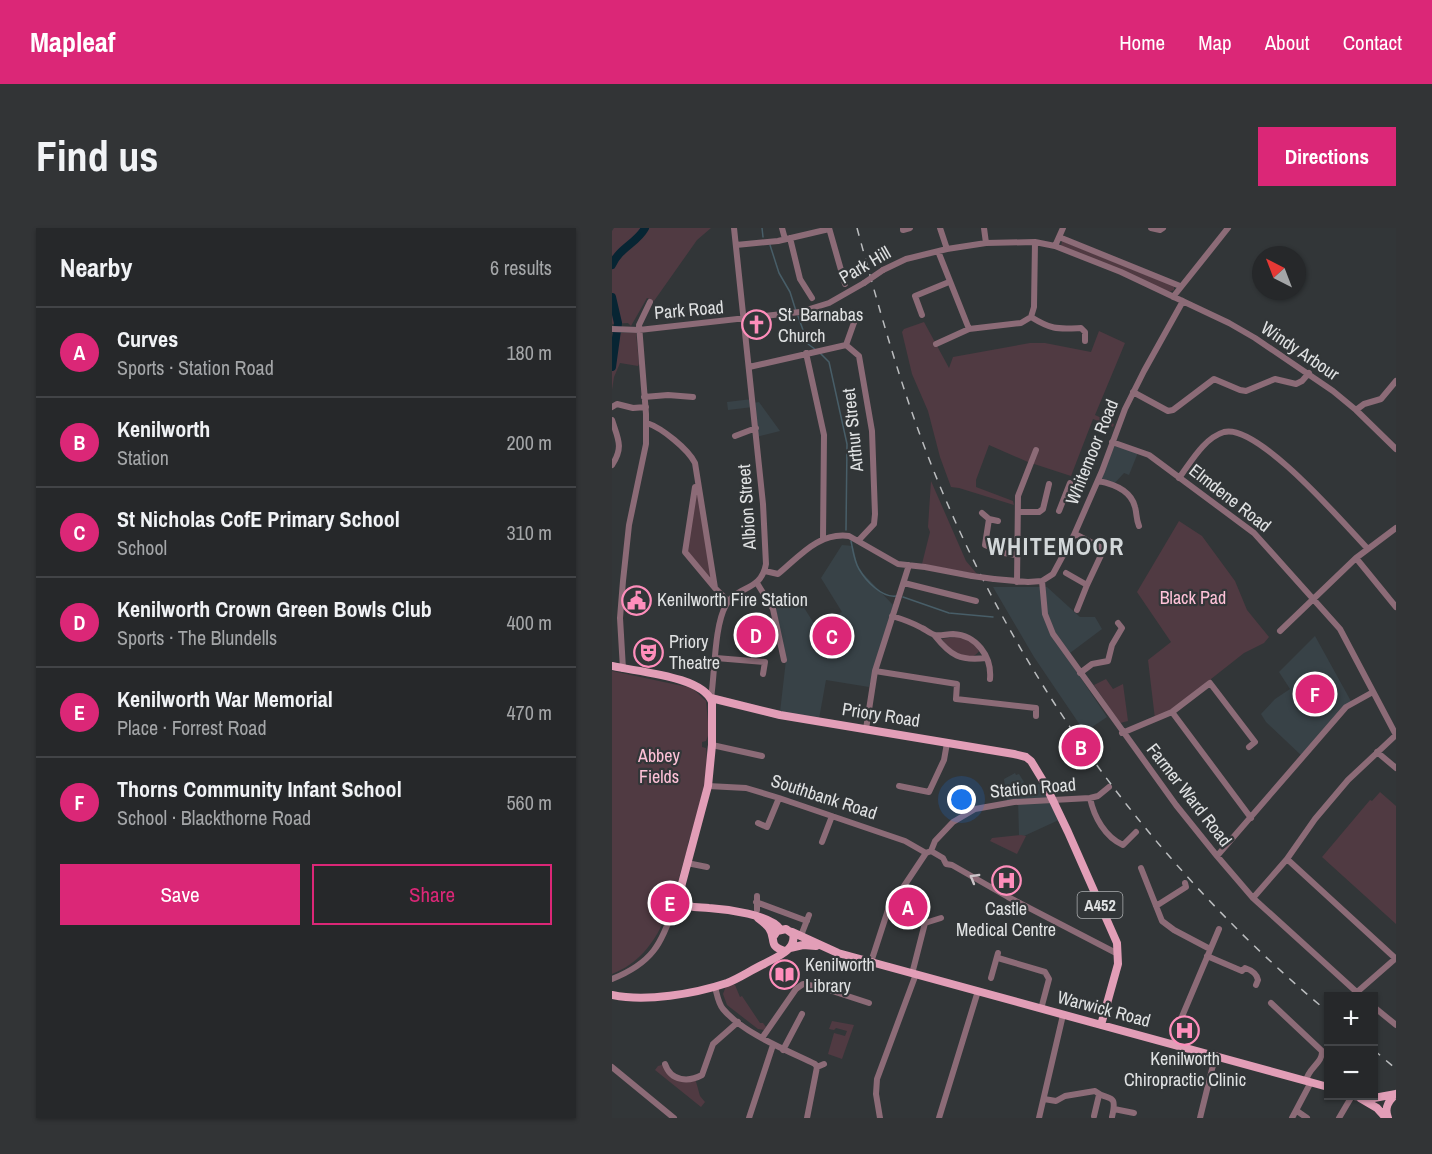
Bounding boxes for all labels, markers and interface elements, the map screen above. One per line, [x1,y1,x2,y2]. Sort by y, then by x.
text: Mapleaf [30,23,115,61]
text: Home [1119,28,1165,57]
text: Map [1198,28,1232,57]
text: About [1265,28,1310,57]
text: Contact [1343,28,1402,57]
button: Directions [1258,127,1396,186]
text: Find us [36,128,158,184]
street label: Park Hill [834,240,895,289]
north arrow [1252,246,1306,300]
text: Nearby [60,250,132,285]
text: 6 results [490,254,552,281]
street label: Park Road [653,294,725,325]
place label: St. Barnabas Church [778,302,863,348]
church icon: St. Barnabas Church [741,309,773,341]
street label: Windy Arbour [1256,315,1344,386]
text: Curves [117,324,178,354]
text: A [74,339,85,366]
text: 180 m [506,339,552,366]
text: Sports · Station Road [117,354,274,381]
street label: Arthur Street [836,387,869,474]
street label: Whitemoor Road [1059,395,1124,508]
text: Kenilworth [117,414,210,444]
text: B [74,429,85,456]
text: 200 m [506,429,552,456]
text: Station [117,444,169,471]
street label: Elmdene Road [1184,458,1276,538]
street label: Albion Street [731,464,762,551]
text: St Nicholas CofE Primary School [117,504,400,534]
text: C [74,519,85,546]
text: 310 m [506,519,552,546]
district label: WHITEMOOR [987,530,1125,562]
text: School [117,534,167,561]
public building icon: Kenilworth Fire Station [620,584,652,616]
park label: Black Pad [1160,585,1226,610]
place label: Kenilworth Fire Station [657,587,808,612]
text: Kenilworth Crown Green Bowls Club [117,594,432,624]
text: D [74,609,85,636]
text: 400 m [506,609,552,636]
pin: D [736,612,776,658]
pin: C [812,614,852,658]
text: Sports · The Blundells [117,624,277,651]
place label: Priory Theatre [669,629,720,675]
theatre icon: Priory Theatre [632,636,664,668]
pin: F [1296,672,1334,716]
text: Kenilworth War Memorial [117,684,333,714]
street label: Priory Road [840,696,922,733]
text: E [74,699,85,726]
text: 470 m [506,699,552,726]
text: Place · Forrest Road [117,714,267,741]
pin: B [1062,724,1100,770]
street label: Farmer Ward Road [1141,738,1238,852]
park label: Abbey Fields [637,743,681,789]
street label: Southbank Road [768,768,880,825]
street label: Station Road [989,771,1077,804]
text: Thorns Community Infant School [117,774,402,804]
your location [947,785,976,814]
text: F [74,789,85,816]
text: 560 m [506,789,552,816]
text: School · Blackthorne Road [117,804,311,831]
button: Save [60,864,300,925]
button: Share [312,864,552,925]
hospital icon: Castle Medical Centre [990,864,1022,896]
one-way arrow [970,874,980,885]
pin: E [650,880,690,926]
pin: A [888,884,928,930]
road number: A452 [1078,892,1122,918]
place label: Castle Medical Centre [956,896,1056,942]
place label: Kenilworth Library [805,952,875,998]
library icon: Kenilworth Library [768,959,800,991]
street label: Warwick Road [1055,984,1153,1033]
map controls [1324,992,1378,1100]
button: + [1324,992,1378,1046]
hospital icon: Kenilworth Chiropractic Clinic [1169,1014,1201,1046]
place label: Kenilworth Chiropractic Clinic [1124,1046,1246,1092]
button: − [1324,1046,1378,1100]

